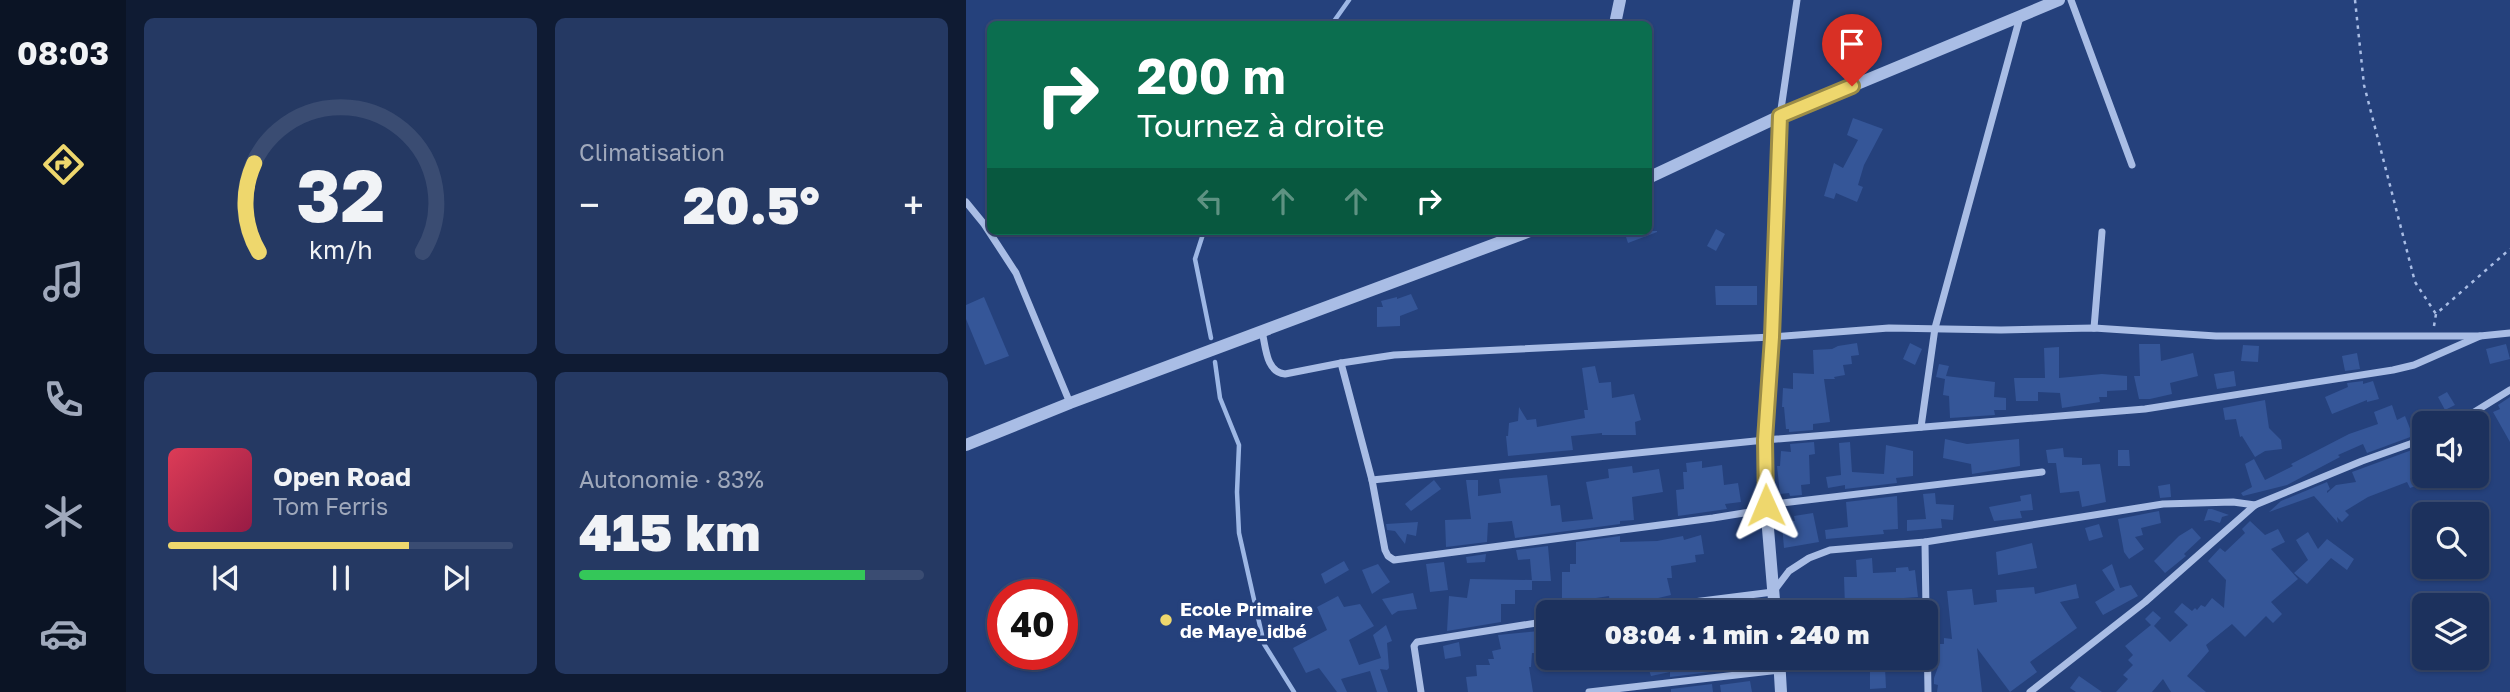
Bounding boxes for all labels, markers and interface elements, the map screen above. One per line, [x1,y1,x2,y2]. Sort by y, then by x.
pin [1822,14,1882,86]
icon: arrive [1833,25,1871,63]
text: 08:03 [17,34,109,72]
text: 200 m [1137,46,1286,105]
icon: right [1022,49,1113,140]
text: Tournez à droite [1137,106,1385,144]
text: Climatisation [579,138,725,166]
icon: directions [39,140,88,189]
text: 32 [296,151,385,238]
text: 20.5° [683,173,820,235]
text: − [579,182,600,227]
text: + [903,182,924,227]
icon: left [1191,182,1229,220]
icon: ahead [1264,182,1302,220]
icon: ahead [1337,182,1375,220]
icon: right [1410,182,1448,220]
text: km/h [309,234,372,265]
icon: music [39,257,88,306]
icon: phone [39,375,88,424]
map controls [2412,411,2489,670]
button: sound [2412,411,2489,488]
text: Open Road [273,461,411,492]
text: Autonomie · 83% [579,465,764,493]
position arrow [1729,468,1803,542]
icon: climate [39,492,88,541]
text: Tom Ferris [273,492,388,520]
text: 415 km [579,500,761,562]
button: search [2412,502,2489,579]
icon: previous [207,559,245,597]
icon: pause [322,559,360,597]
icon: next [437,559,475,597]
speed limit sign: 40 [987,579,1078,670]
button: layers [2412,593,2489,670]
place label: Ecole Primaire de Maye_idbé [1180,597,1313,642]
icon: car [39,609,88,658]
marker: Ecole Primaire de Maye_idbé [1158,612,1174,628]
text: 08:04 · 1 min · 240 m [1605,619,1869,650]

